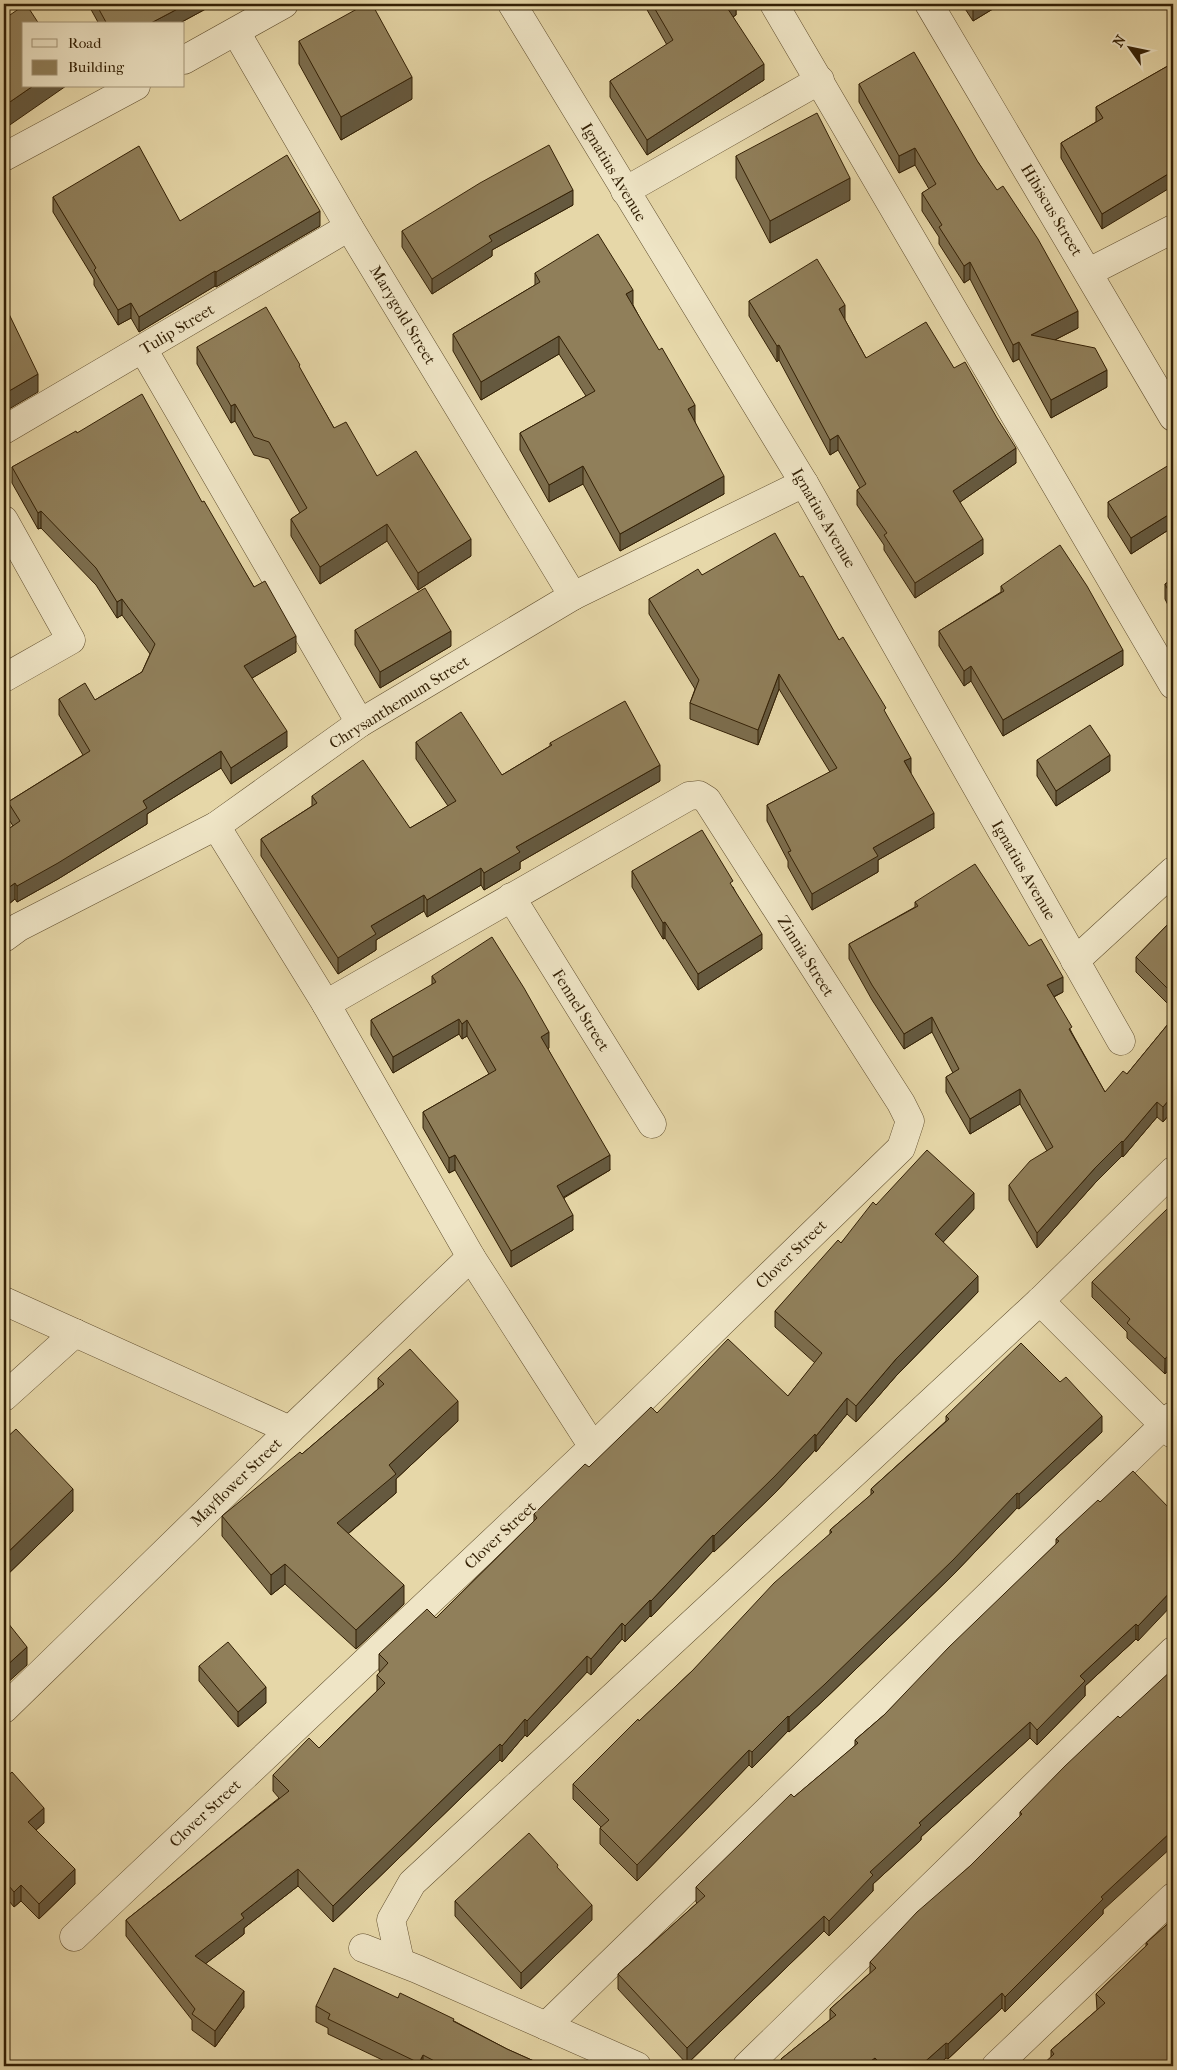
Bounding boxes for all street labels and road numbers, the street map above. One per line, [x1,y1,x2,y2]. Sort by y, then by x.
street label: Ignatius Avenue [577,119,651,225]
street label: Hibiscus Street [1017,161,1087,260]
street label: Marygold Street [366,262,440,368]
street label: Tulip Street [137,299,218,359]
street label: Ignatius Avenue [788,465,860,571]
street label: Chrysanthemum Street [326,651,473,753]
street label: Ignatius Avenue [988,817,1060,923]
street label: Zinnia Street [774,912,839,1000]
street label: Fennel Street [548,966,614,1055]
street label: Clover Street [752,1215,831,1292]
street label: Mayflower Street [187,1434,286,1530]
street label: Clover Street [460,1497,540,1573]
street label: Clover Street [165,1775,245,1851]

